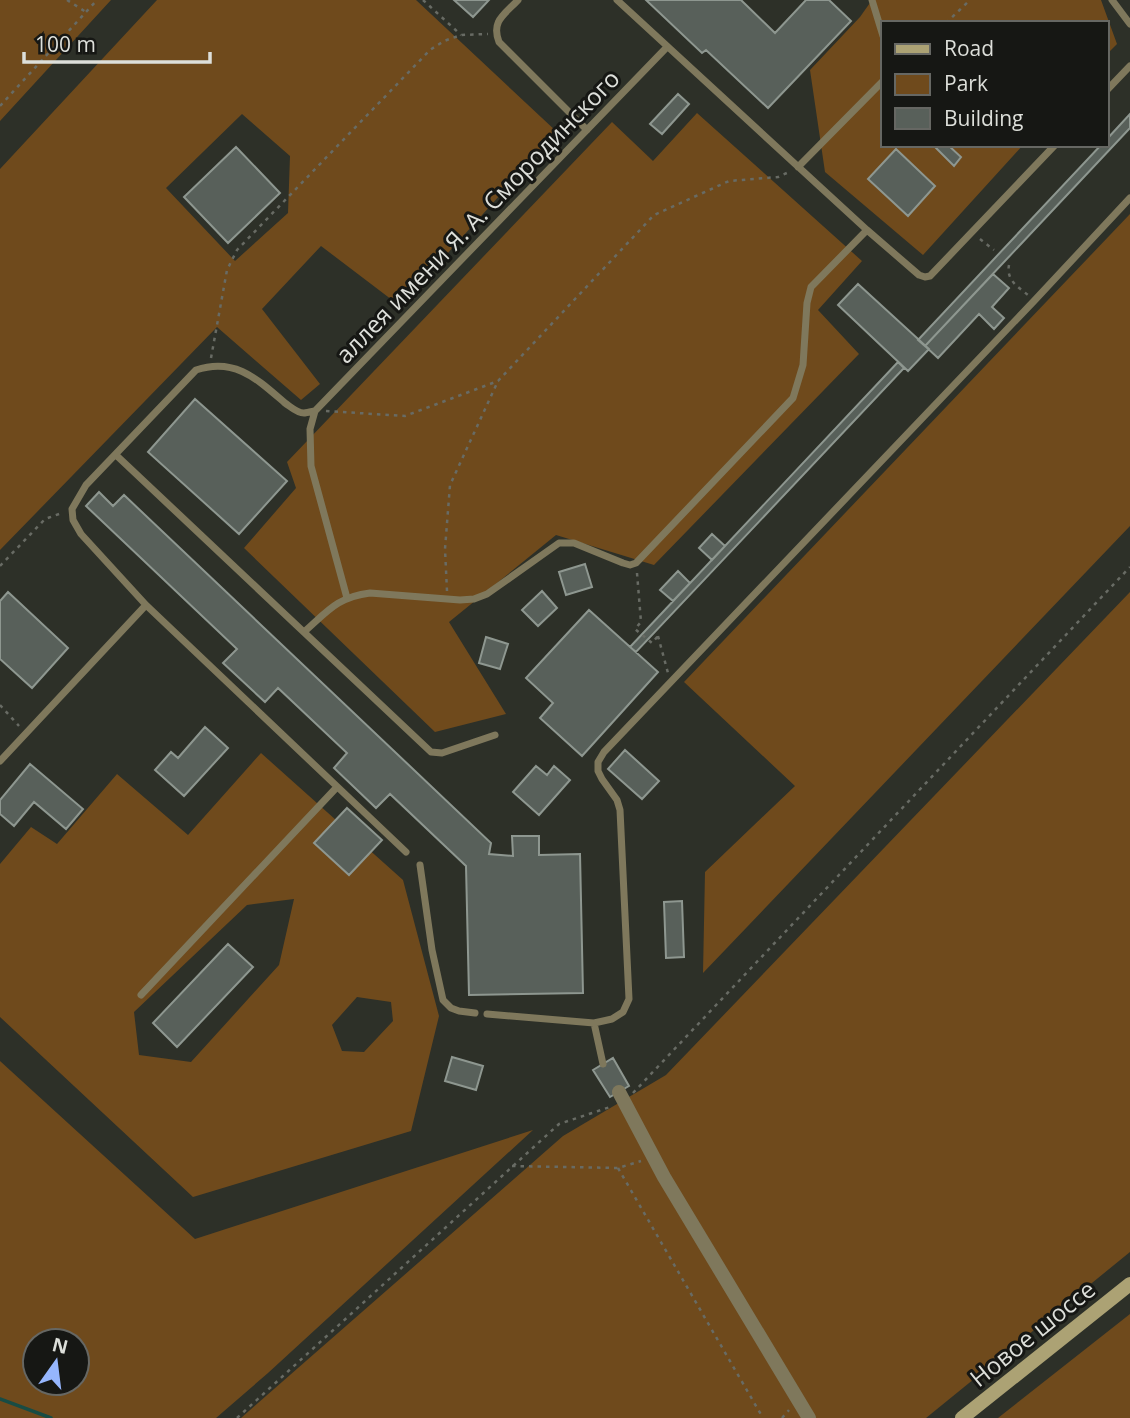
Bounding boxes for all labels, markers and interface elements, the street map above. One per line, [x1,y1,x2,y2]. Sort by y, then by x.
scale bar [24,21,210,65]
legend [881,21,1109,147]
text: 100 m [35,30,96,58]
text: Road [944,34,994,62]
street label: аллея имени Я. А. Смородинского [328,62,626,370]
text: Park [944,69,988,97]
text: Building [944,104,1023,132]
street label: Новое шоссе [962,1272,1102,1394]
north arrow [21,1327,91,1397]
text: N [49,1331,71,1360]

